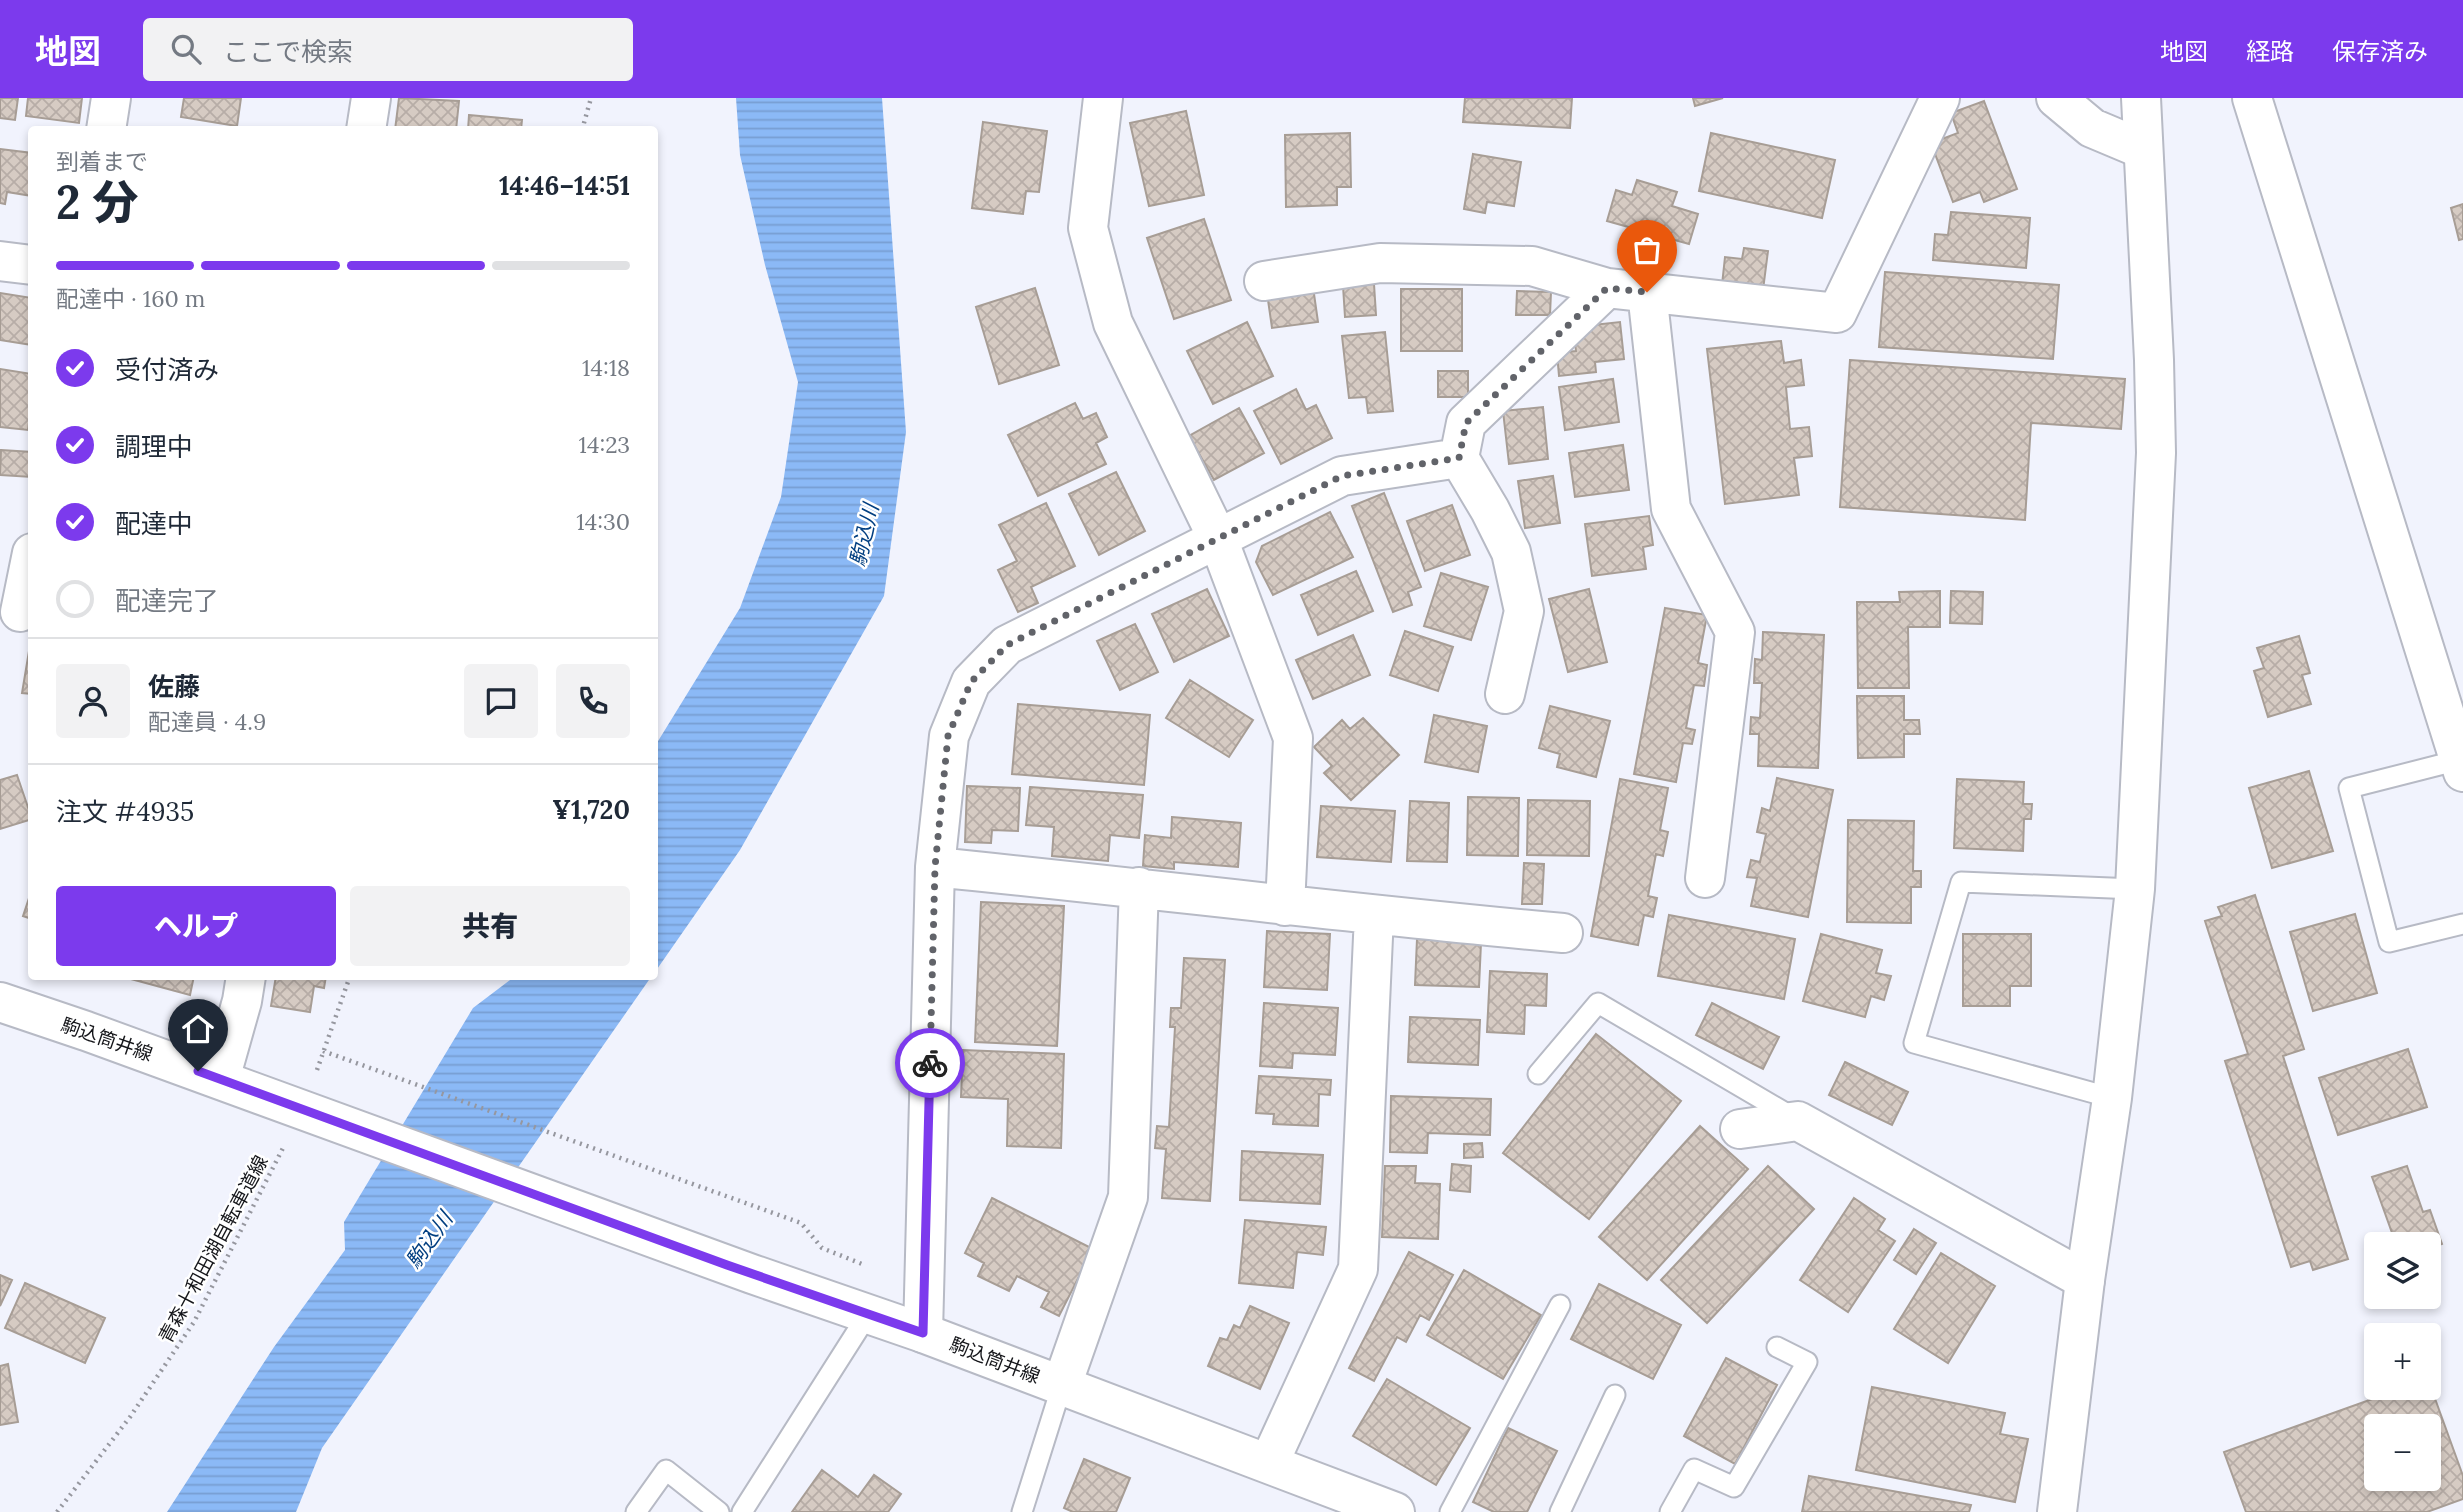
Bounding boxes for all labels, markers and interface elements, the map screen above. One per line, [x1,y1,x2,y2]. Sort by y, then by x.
search box [143,18,633,81]
text: 地図 [35,30,101,72]
icon: search [167,30,205,68]
text: ここで検索 [223,35,353,68]
text: 地図 [2160,36,2208,67]
text: 経路 [2246,36,2294,67]
text: 保存済み [2332,36,2428,67]
text: 到着まで [56,147,148,176]
text: 14:46–14:51 [499,169,630,202]
text: 2 分 [56,173,139,232]
pin [1617,220,1677,292]
icon: bag [1628,231,1666,269]
text: 配達中 · 160 m [56,284,205,313]
icon: check [56,349,94,387]
text: 受付済み [115,353,219,386]
text: 14:18 [582,353,630,382]
icon: check [56,426,94,464]
text: 調理中 [115,430,193,463]
text: 14:23 [579,430,630,459]
water label: 駒込川 [844,499,885,569]
icon: check [56,503,94,541]
text: 配達中 [115,507,193,540]
text: 14:30 [576,507,630,536]
text: 配達完了 [115,584,219,617]
button: person [56,664,130,738]
button: chat [464,664,538,738]
button: phone [556,664,630,738]
text: 佐藤 [148,670,200,703]
text: 配達員 · 4.9 [148,707,266,736]
text: ¥1,720 [552,793,630,826]
text: 注文 #4935 [56,795,194,828]
button: ヘルプ [56,886,336,966]
button: 共有 [350,886,630,966]
pin [168,999,228,1071]
icon: home [179,1010,217,1048]
street label: 駒込筒井線 [58,1012,156,1066]
courier [895,1028,965,1098]
icon: bike [911,1044,949,1082]
street label: 青森十和田湖自転車道線 [153,1151,273,1347]
water label: 駒込川 [400,1205,459,1274]
map controls [2364,1232,2441,1491]
button: layers [2364,1232,2441,1309]
button: + [2364,1323,2441,1400]
street label: 駒込筒井線 [946,1332,1044,1388]
button: − [2364,1414,2441,1491]

